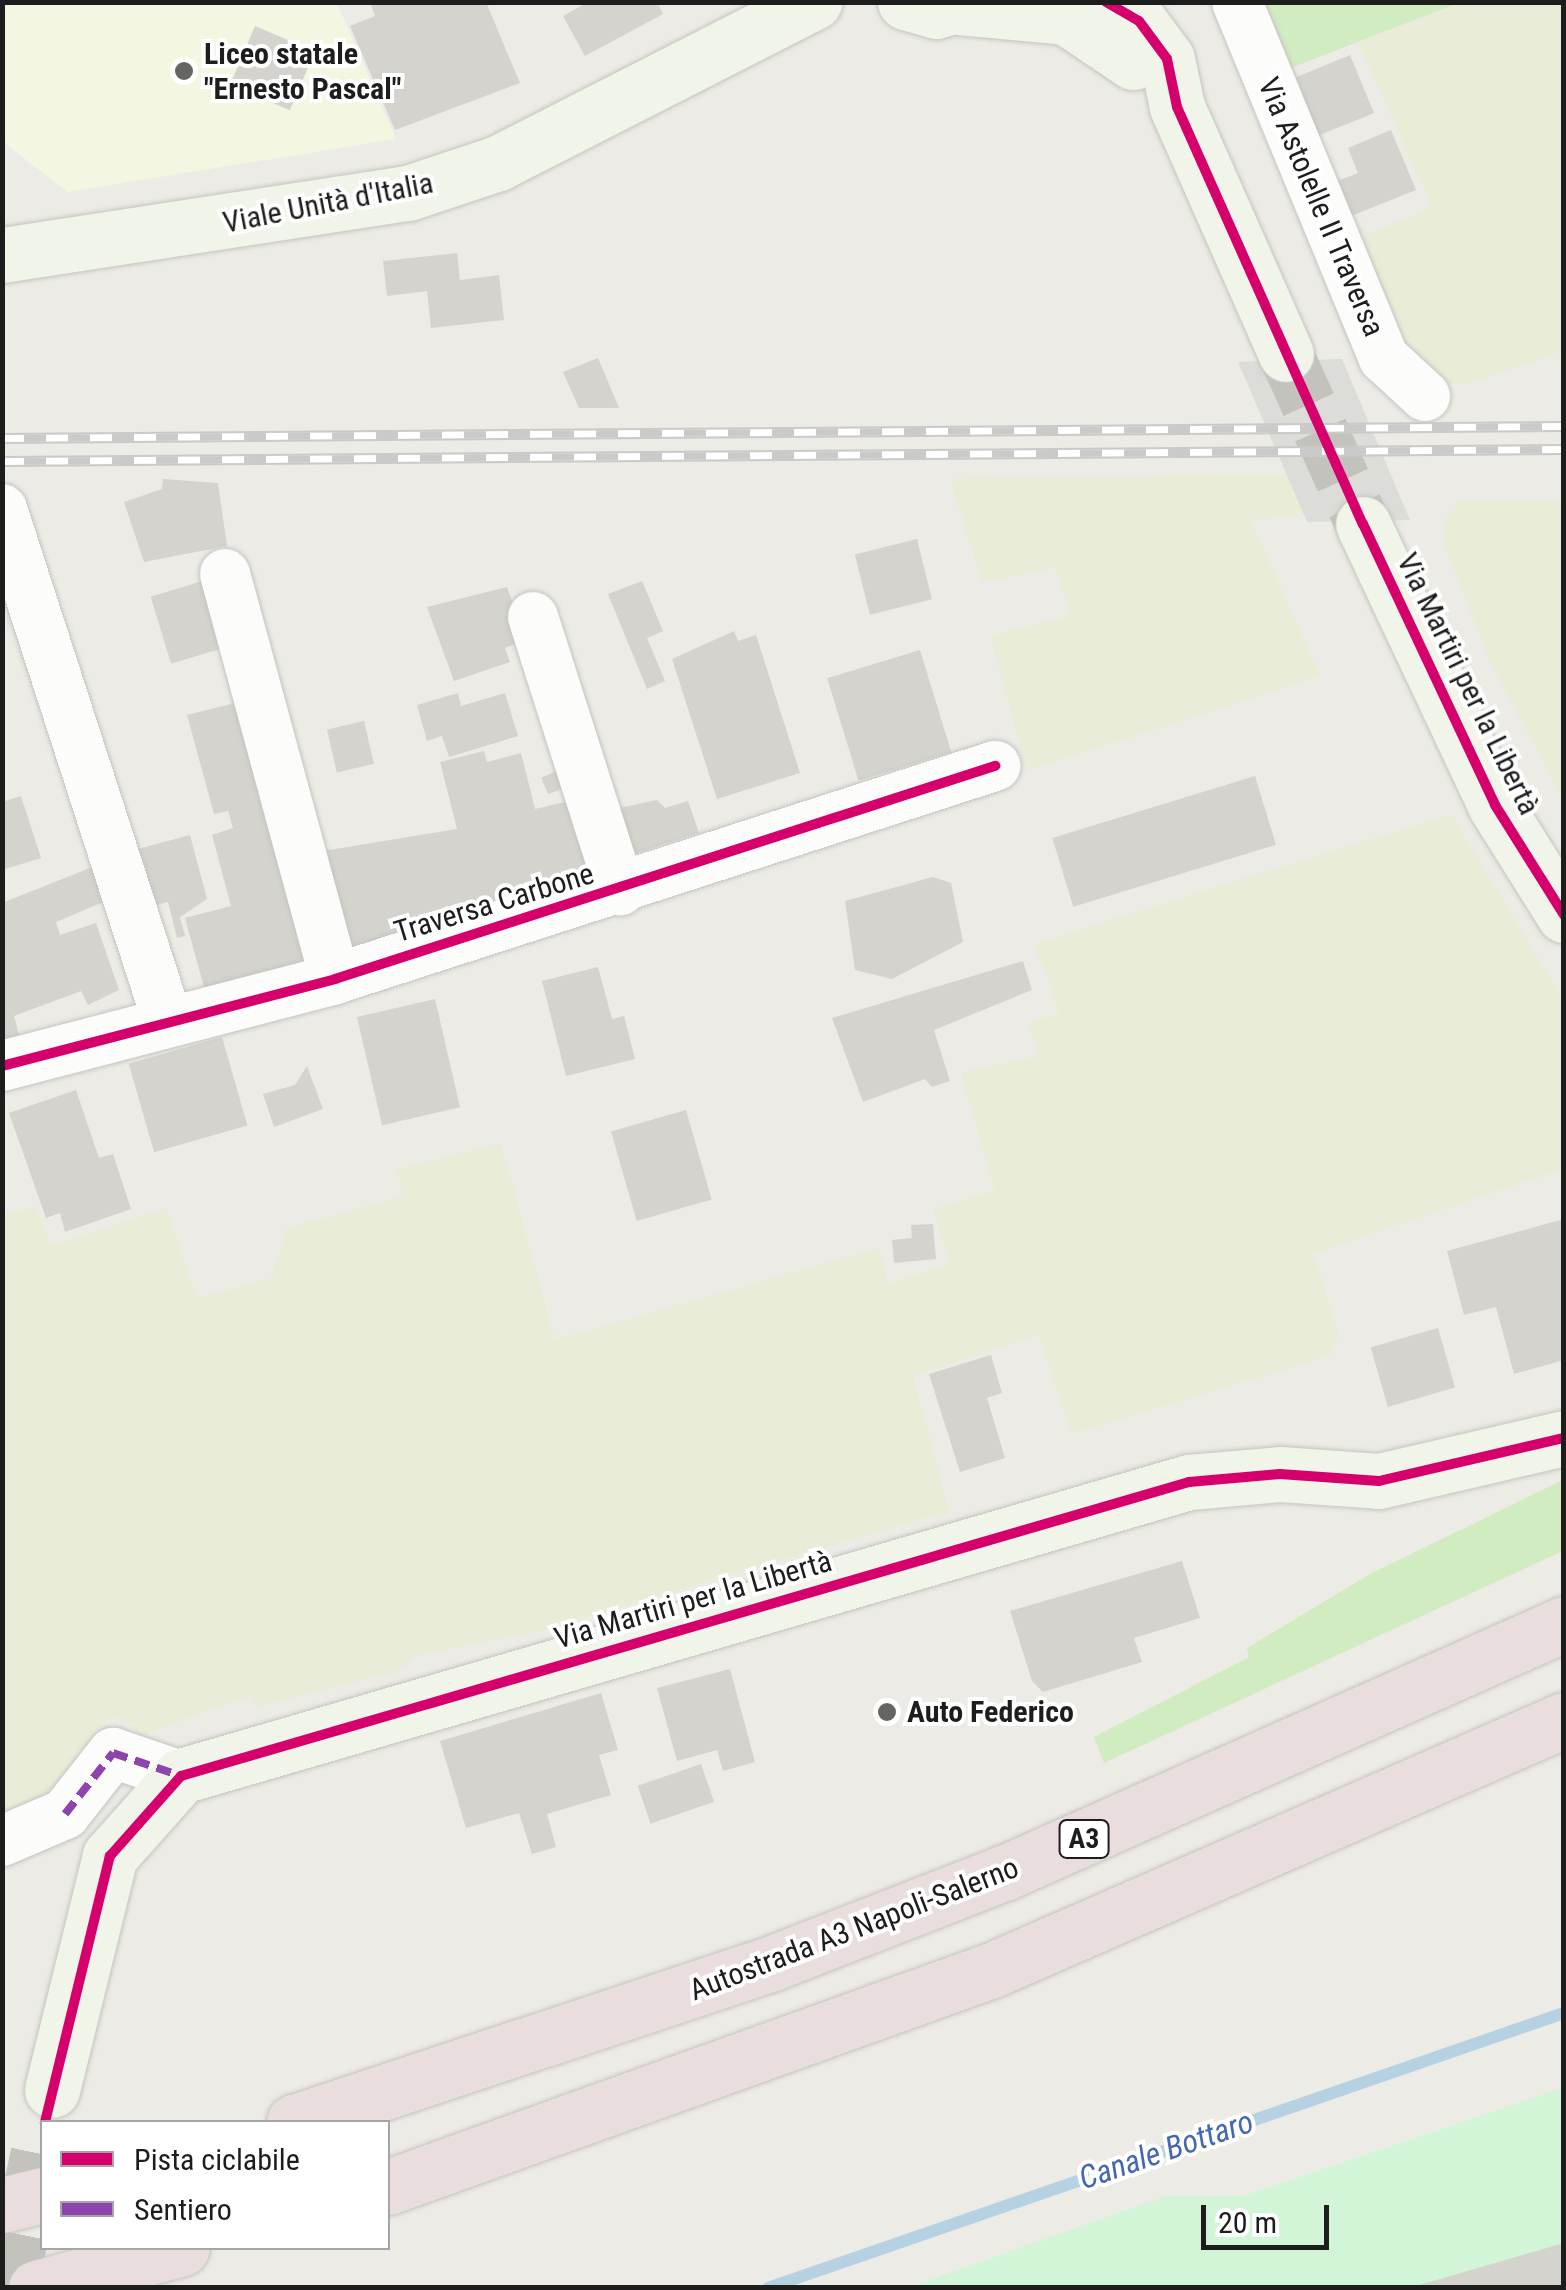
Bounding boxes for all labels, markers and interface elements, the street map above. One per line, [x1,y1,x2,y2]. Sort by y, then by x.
place label: Liceo statale "Ernesto Pascal" [204,36,401,106]
marker: Liceo statale "Ernesto Pascal" [173,60,195,82]
street label: Via Astolelle II Traversa [1250,72,1392,342]
street label: Viale Unità d'Italia [220,165,436,241]
street label: Via Martiri per la Libertà [1389,547,1547,821]
street label: Traversa Carbone [390,856,598,950]
street label: Via Martiri per la Libertà [550,1543,836,1657]
place label: Auto Federico [907,1694,1074,1730]
marker: Auto Federico [876,1701,898,1723]
road number: A3 [1056,1816,1112,1862]
street label: Autostrada A3 Napoli-Salerno [684,1850,1024,2008]
water label: Canale Bottaro [1074,2102,1258,2198]
legend [40,2120,390,2250]
text: Pista ciclabile [134,2142,300,2177]
scale bar [1206,2185,1334,2247]
text: Sentiero [134,2192,232,2227]
text: 20 m [1218,2205,1277,2240]

